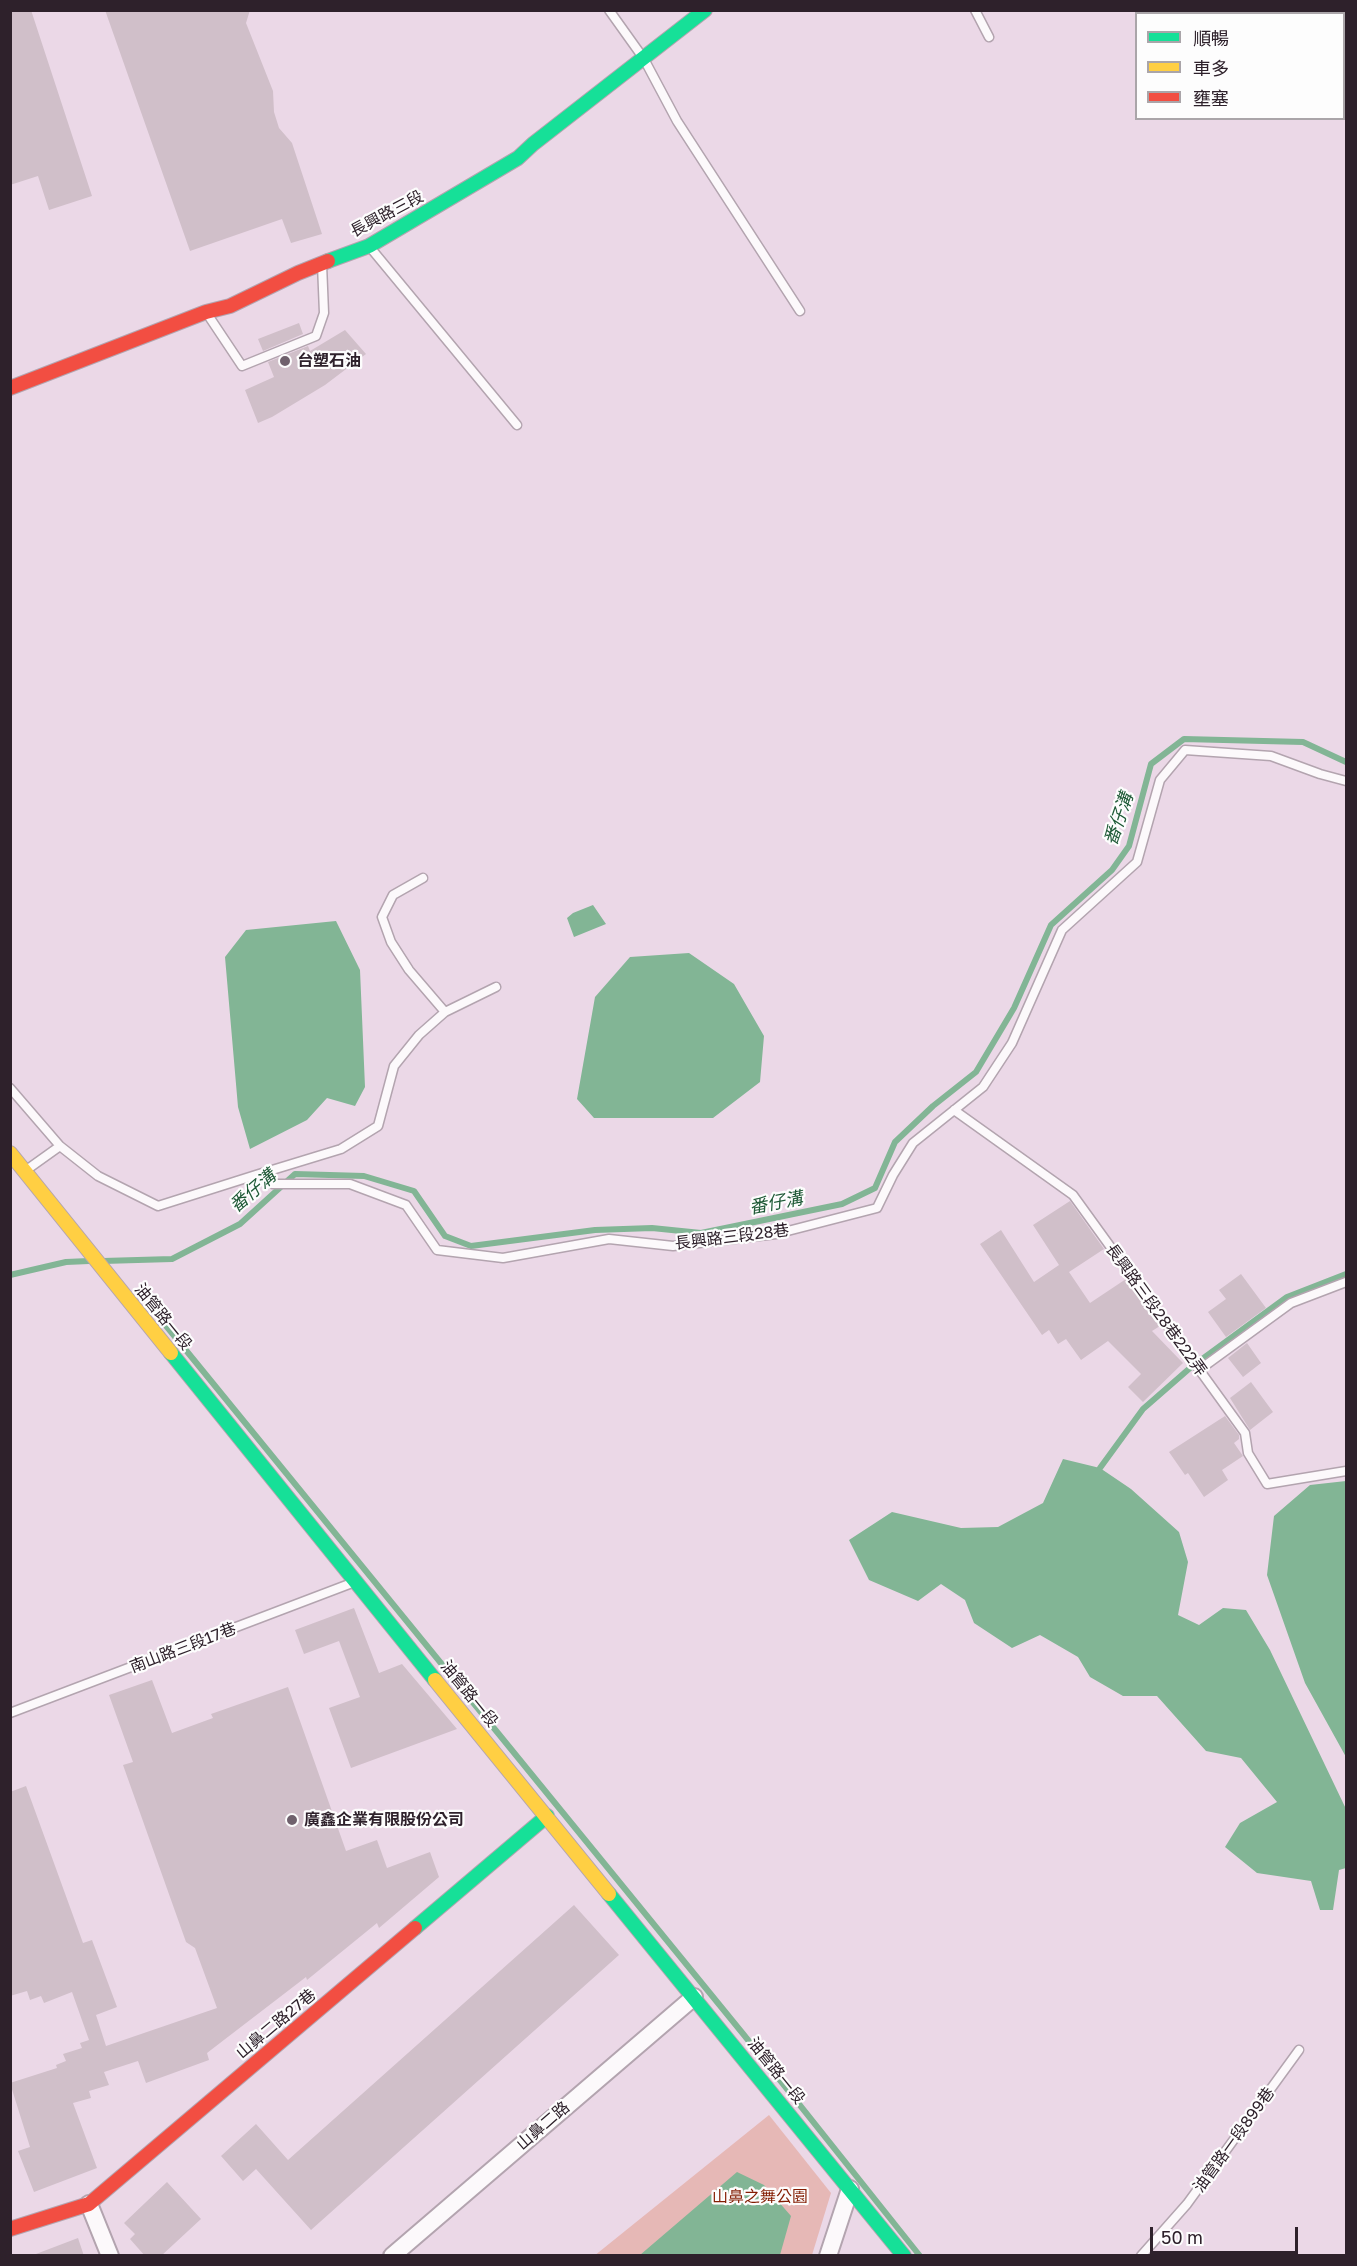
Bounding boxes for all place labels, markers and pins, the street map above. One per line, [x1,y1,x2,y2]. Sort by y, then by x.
place label: 台塑石油 [297,351,361,371]
marker: 台塑石油 [278,354,292,368]
place label: 廣鑫企業有限股份公司 [304,1810,464,1830]
marker: 廣鑫企業有限股份公司 [285,1813,299,1827]

